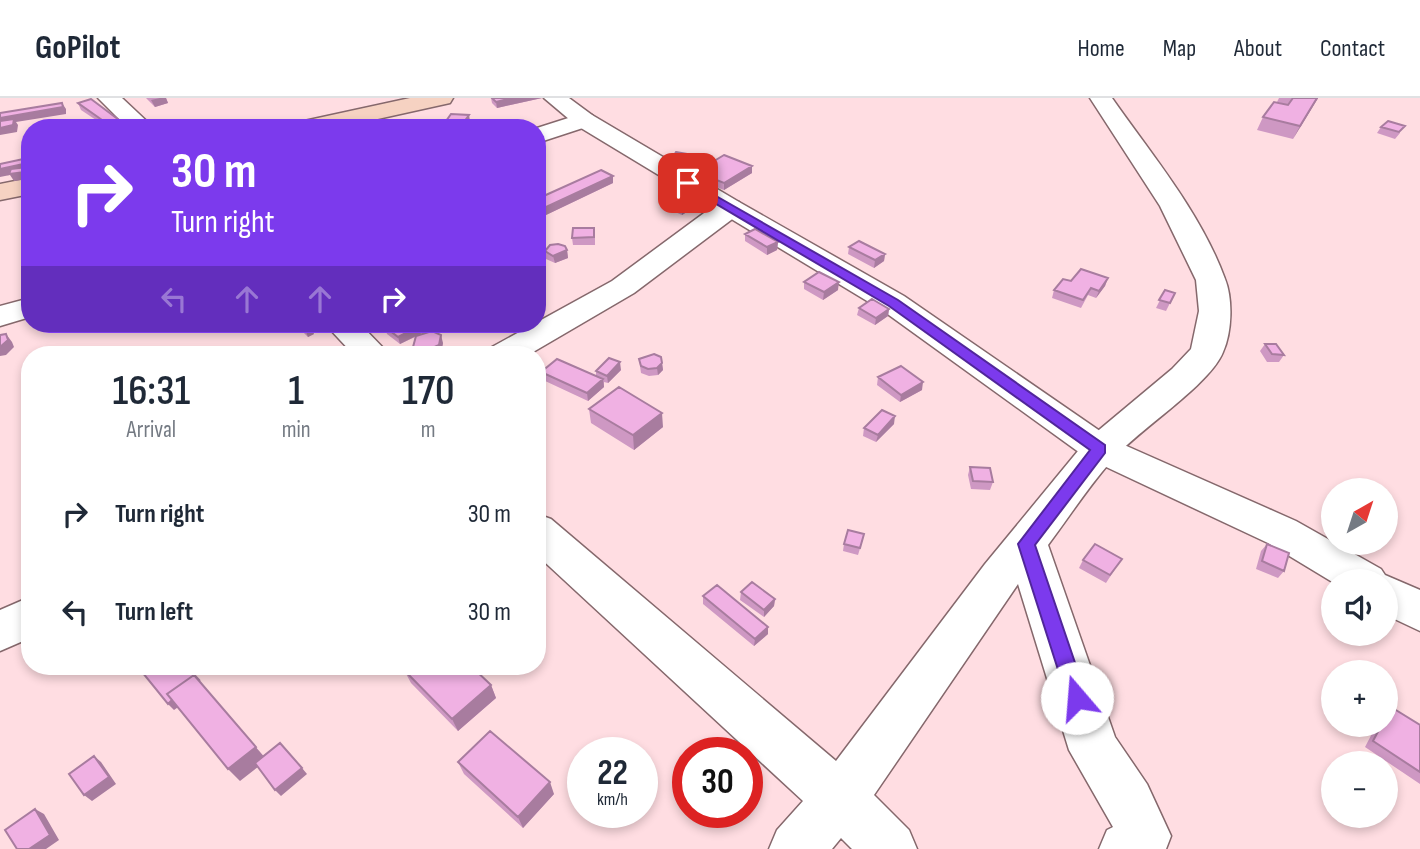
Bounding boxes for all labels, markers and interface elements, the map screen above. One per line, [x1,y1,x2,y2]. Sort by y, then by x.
text: GoPilot [35,28,120,68]
text: Home [1077,34,1125,63]
text: Map [1163,34,1196,63]
text: About [1234,34,1282,63]
text: Contact [1320,34,1385,63]
text: 30 m [171,143,256,202]
icon: right [56,147,147,238]
pin [658,153,718,213]
icon: arrive [669,164,707,202]
text: Turn right [171,203,275,242]
icon: left [155,280,193,318]
icon: ahead [228,280,266,318]
icon: ahead [301,280,339,318]
icon: right [374,280,412,318]
text: 16:31 [112,366,190,417]
text: 1 [288,366,304,417]
text: 170 [402,366,455,417]
text: Arrival [127,416,176,444]
text: min [282,416,311,444]
text: m [421,416,436,444]
north arrow [1321,478,1398,555]
map controls [1321,478,1398,828]
icon: right [56,495,94,533]
text: Turn right [115,499,204,530]
text: 30 m [468,499,511,530]
button: sound [1321,569,1398,646]
icon: left [56,593,94,631]
text: Turn left [115,597,193,628]
text: 30 m [468,597,511,628]
button: + [1321,660,1398,737]
position arrow [1040,661,1114,735]
speed limit sign: 30 [672,737,763,828]
button: − [1321,751,1398,828]
text: 22 [597,752,628,795]
text: km/h [597,789,628,810]

